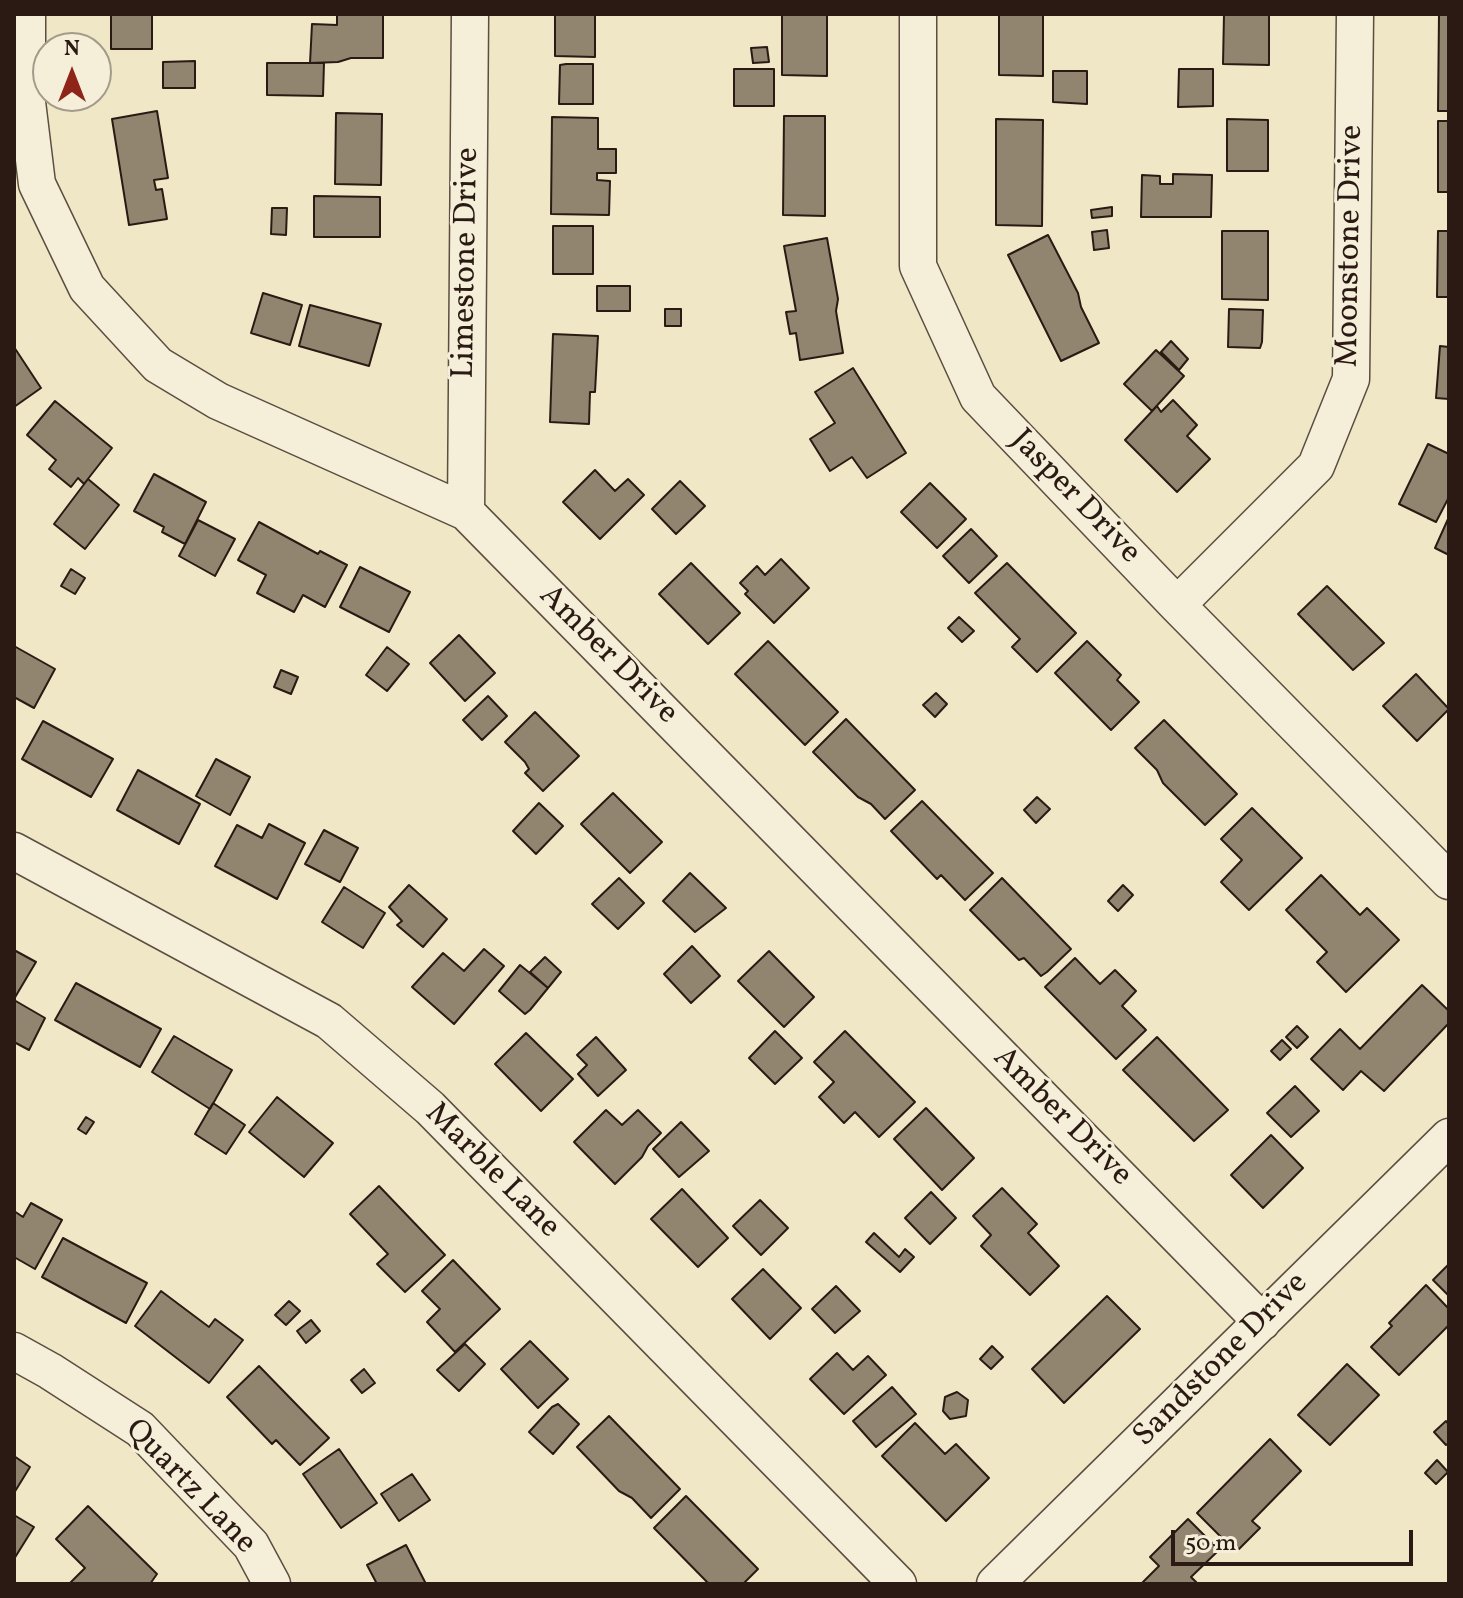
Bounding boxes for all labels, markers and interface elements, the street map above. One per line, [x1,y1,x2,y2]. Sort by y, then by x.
north arrow [32,32,112,112]
text: N [64,34,80,65]
street label: Moonstone Drive [1331,124,1373,368]
street label: Limestone Drive [447,147,489,379]
street label: Jasper Drive [1001,423,1147,573]
street label: Amber Drive [529,578,685,734]
street label: Amber Drive [983,1040,1139,1196]
street label: Marble Lane [415,1096,567,1248]
street label: Sandstone Drive [1127,1266,1317,1456]
street label: Quartz Lane [115,1413,263,1563]
scale bar [1175,1514,1417,1564]
text: 50 m [1185,1527,1237,1561]

